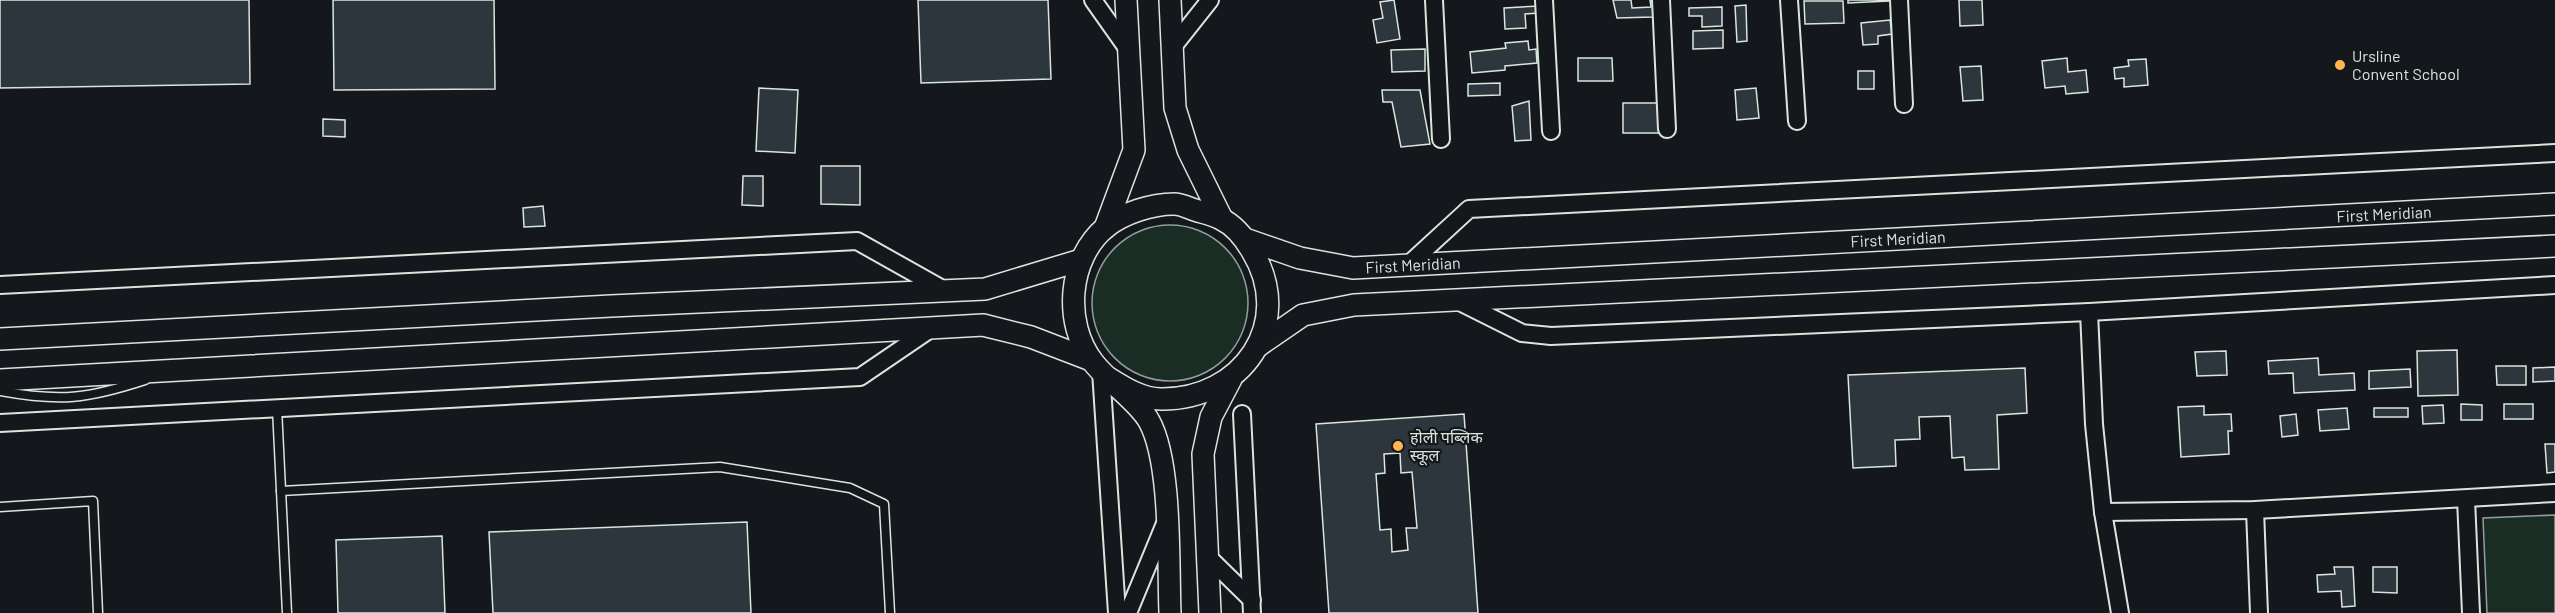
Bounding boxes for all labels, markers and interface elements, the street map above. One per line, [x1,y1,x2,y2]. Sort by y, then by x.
place label: Ursline Convent School [2352,46,2460,83]
marker: Ursline Convent School [2333,58,2347,72]
street label: First Meridian [2336,202,2432,225]
street label: First Meridian [1850,227,1946,250]
street label: First Meridian [1365,253,1461,276]
place label: होली पब्लिक स्कूल [1410,427,1483,466]
marker: होली पब्लिक स्कूल [1391,439,1405,453]

